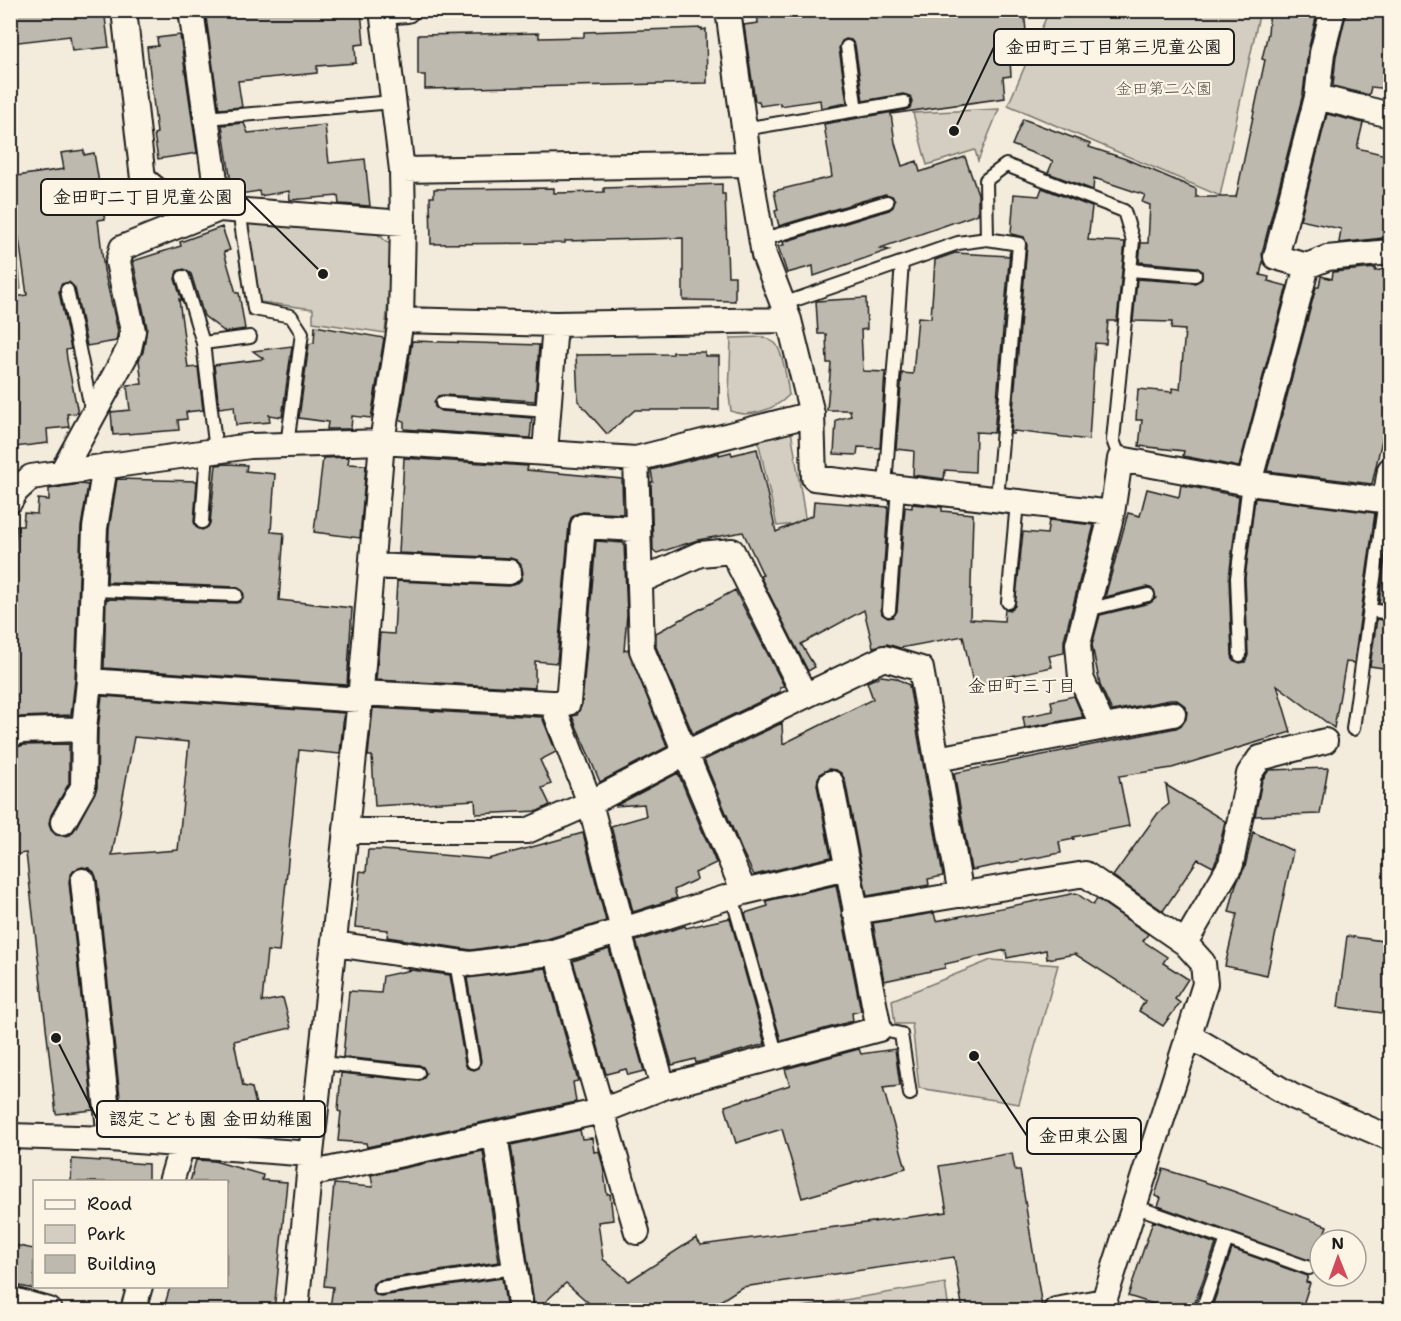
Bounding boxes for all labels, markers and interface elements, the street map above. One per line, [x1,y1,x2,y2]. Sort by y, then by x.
callout: 金田町三丁目第三児童公園 [994,29,1234,65]
text: 金田町三丁目第三児童公園 [1006,35,1222,59]
park label: 金田第二公園 [1116,78,1212,99]
callout: 金田町二丁目児童公園 [41,179,245,215]
text: 金田町二丁目児童公園 [53,185,233,209]
district label: 金田町三丁目 [968,674,1076,698]
callout: 認定こども園 金田幼稚園 [97,1101,325,1137]
text: 認定こども園 金田幼稚園 [109,1107,313,1131]
callout: 金田東公園 [1027,1118,1141,1154]
text: 金田東公園 [1039,1124,1129,1148]
legend [33,1180,228,1288]
text: Road [87,1192,132,1216]
text: Park [87,1222,126,1246]
north arrow [1308,1228,1368,1288]
text: N [1331,1233,1344,1254]
text: Building [87,1252,156,1276]

